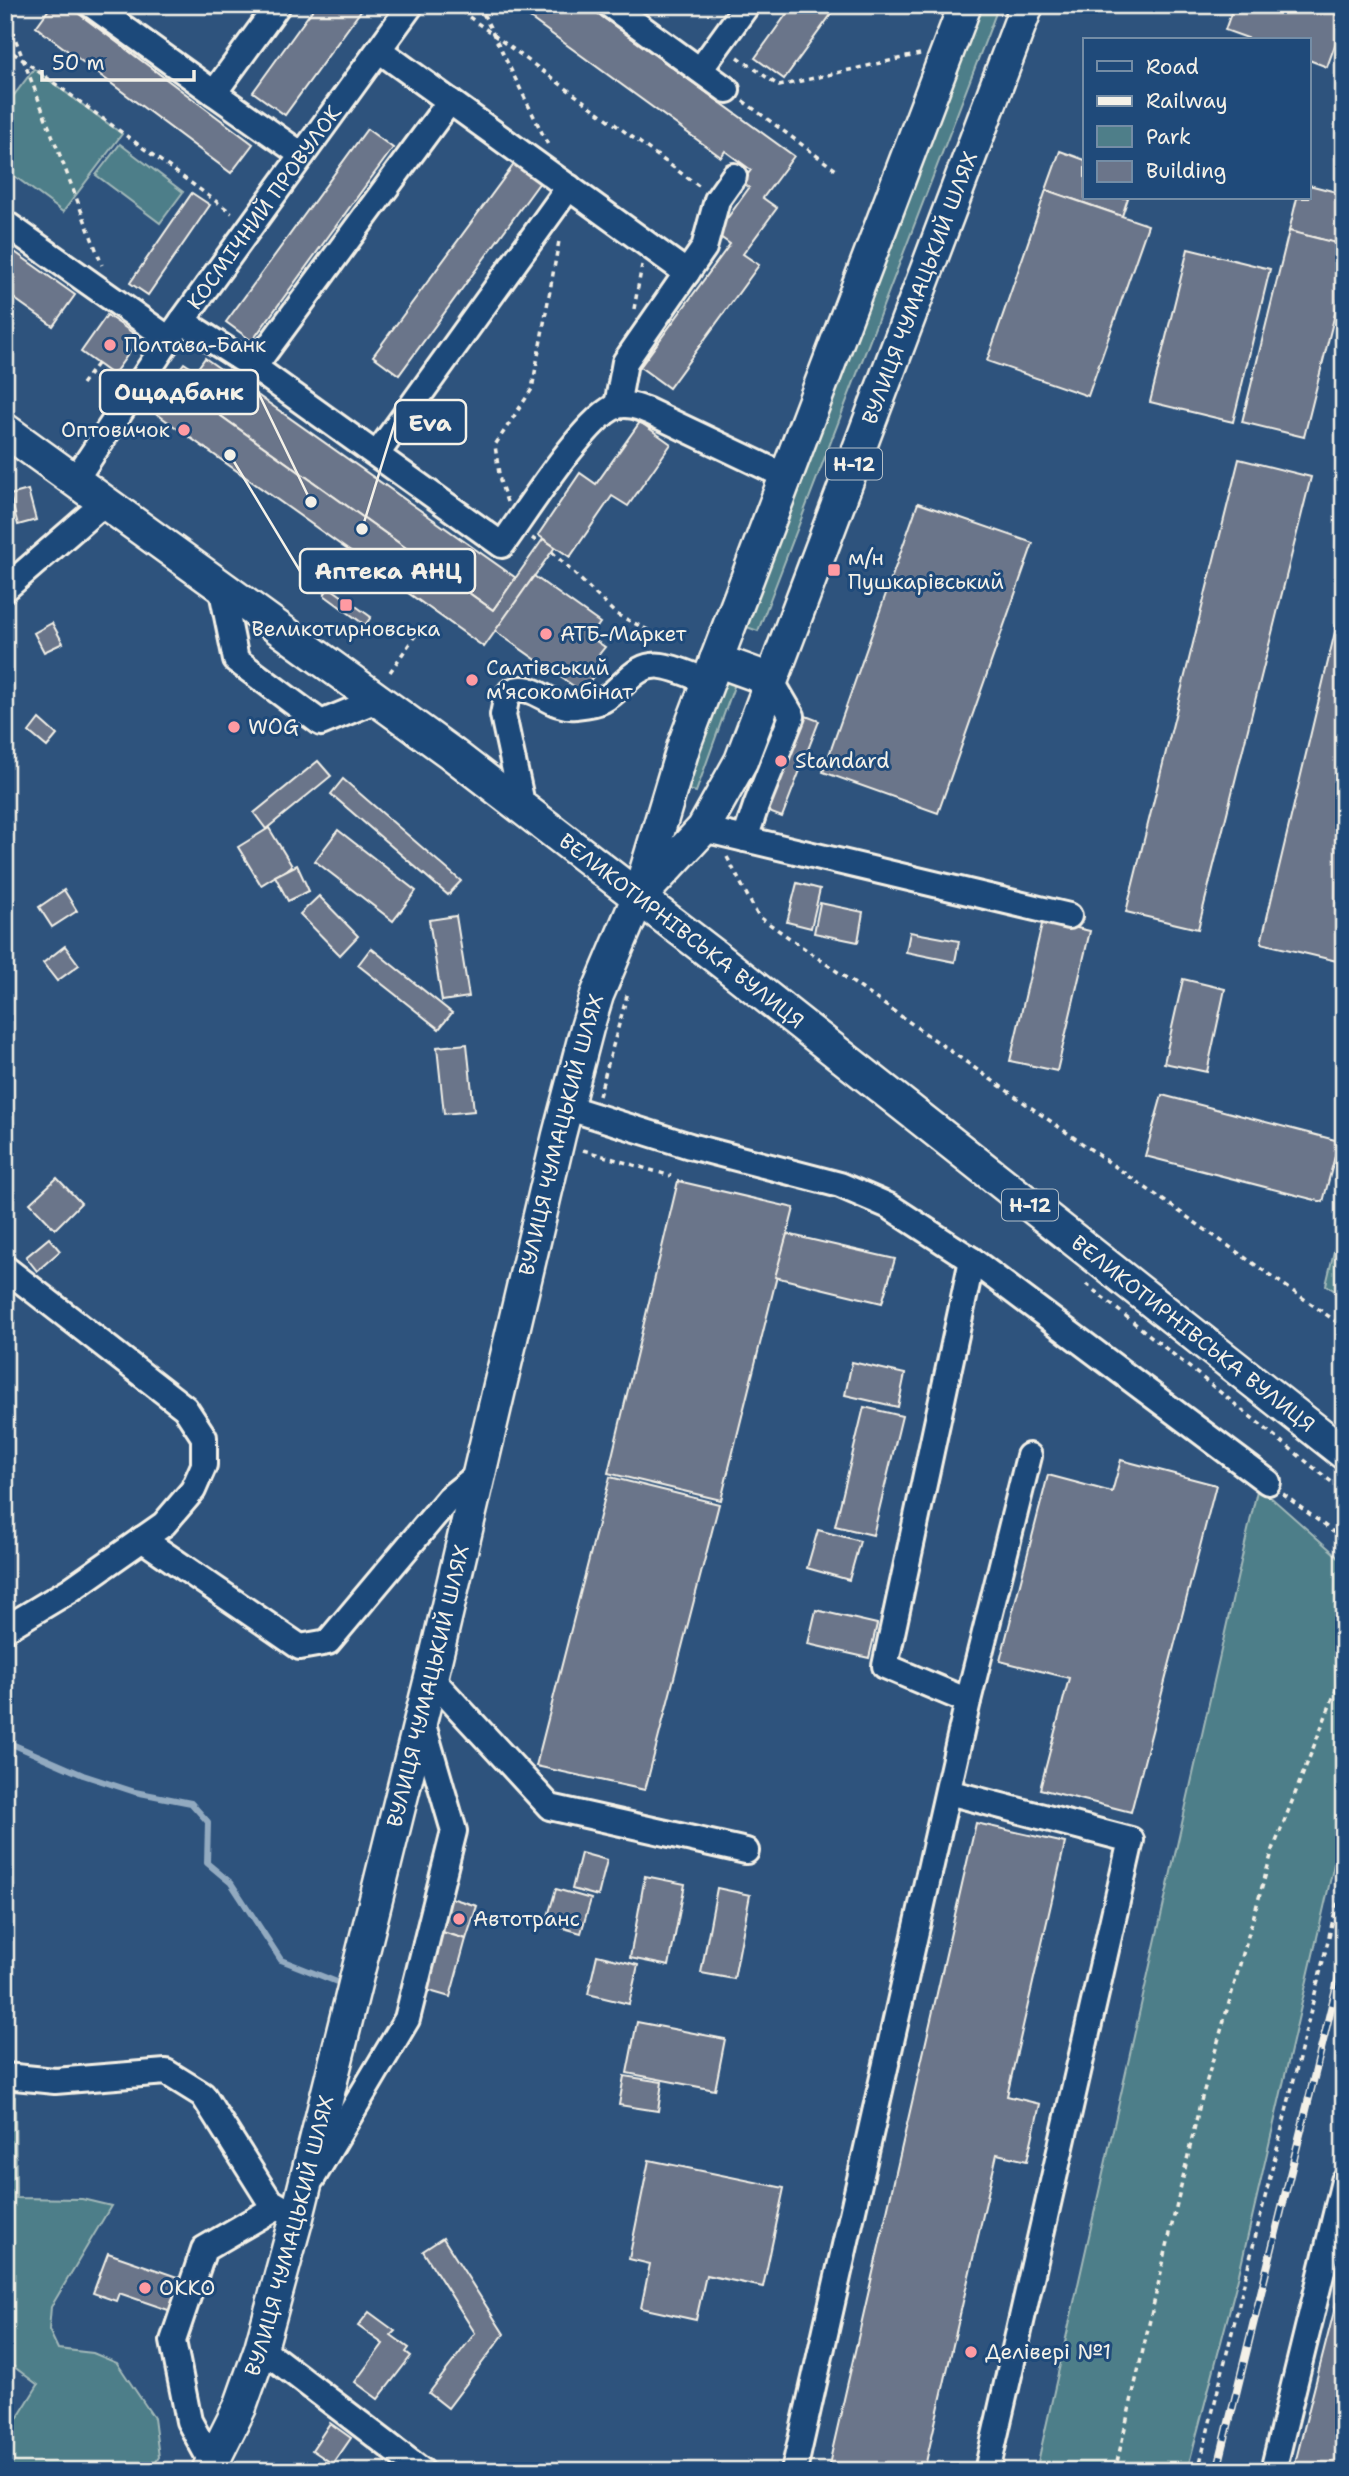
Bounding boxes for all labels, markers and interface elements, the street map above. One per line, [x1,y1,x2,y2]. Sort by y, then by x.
scale bar [42,38,194,82]
legend [1083,38,1310,200]
text: 50 m [52,49,105,77]
text: Road [1146,53,1199,81]
text: Railway [1146,87,1228,115]
street label: КОСМІЧНИЙ ПРОВУЛОК [181,99,348,315]
text: Park [1146,123,1191,151]
street label: ВУЛИЦЯ ЧУМАЦЬКИЙ ШЛЯХ [856,148,984,428]
text: Building [1146,157,1226,185]
place label: Полтава-Банк [124,331,266,359]
marker: Полтава-Банк [102,337,118,353]
callout: Ощадбанк [100,370,258,414]
text: Ощадбанк [114,377,244,407]
callout: Eva [395,400,466,444]
text: Eva [408,408,452,438]
place label: Оптовичок [61,416,170,444]
marker: Оптовичок [176,422,192,438]
road number: Н-12 [826,449,882,480]
place label: м/н Пушкарівський [848,544,1004,596]
callout: Аптека АНЦ [300,549,475,593]
text: Аптека АНЦ [314,556,462,586]
marker: м/н Пушкарівський [826,562,842,578]
marker: Великотирновська [338,597,354,613]
place label: Великотирновська [252,615,440,643]
place label: АТБ-Маркет [560,620,687,648]
marker: АТБ-Маркет [538,626,554,642]
place label: Салтівський м'ясокомбінат [486,654,633,706]
marker: Салтівський м'ясокомбінат [464,672,480,688]
place label: WOG [248,713,299,741]
marker: WOG [226,719,242,735]
place label: Standard [795,747,890,775]
marker: Standard [773,753,789,769]
street label: ВЕЛИКОТИРНІВСЬКА ВУЛИЦЯ [553,827,810,1035]
street label: ВУЛИЦЯ ЧУМАЦЬКИЙ ШЛЯХ [512,991,610,1278]
road number: Н-12 [1002,1190,1058,1220]
street label: ВЕЛИКОТИРНІВСЬКА ВУЛИЦЯ [1066,1229,1321,1439]
street label: ВУЛИЦЯ ЧУМАЦЬКИЙ ШЛЯХ [380,1542,476,1830]
place label: Автотранс [473,1905,580,1933]
marker: Автотранс [451,1911,467,1927]
street label: ВУЛИЦЯ ЧУМАЦЬКИЙ ШЛЯХ [238,2093,341,2380]
place label: ОККО [159,2274,215,2302]
marker: ОККО [137,2280,153,2296]
place label: Делівері №1 [985,2338,1111,2366]
marker: Делівері №1 [963,2344,979,2360]

